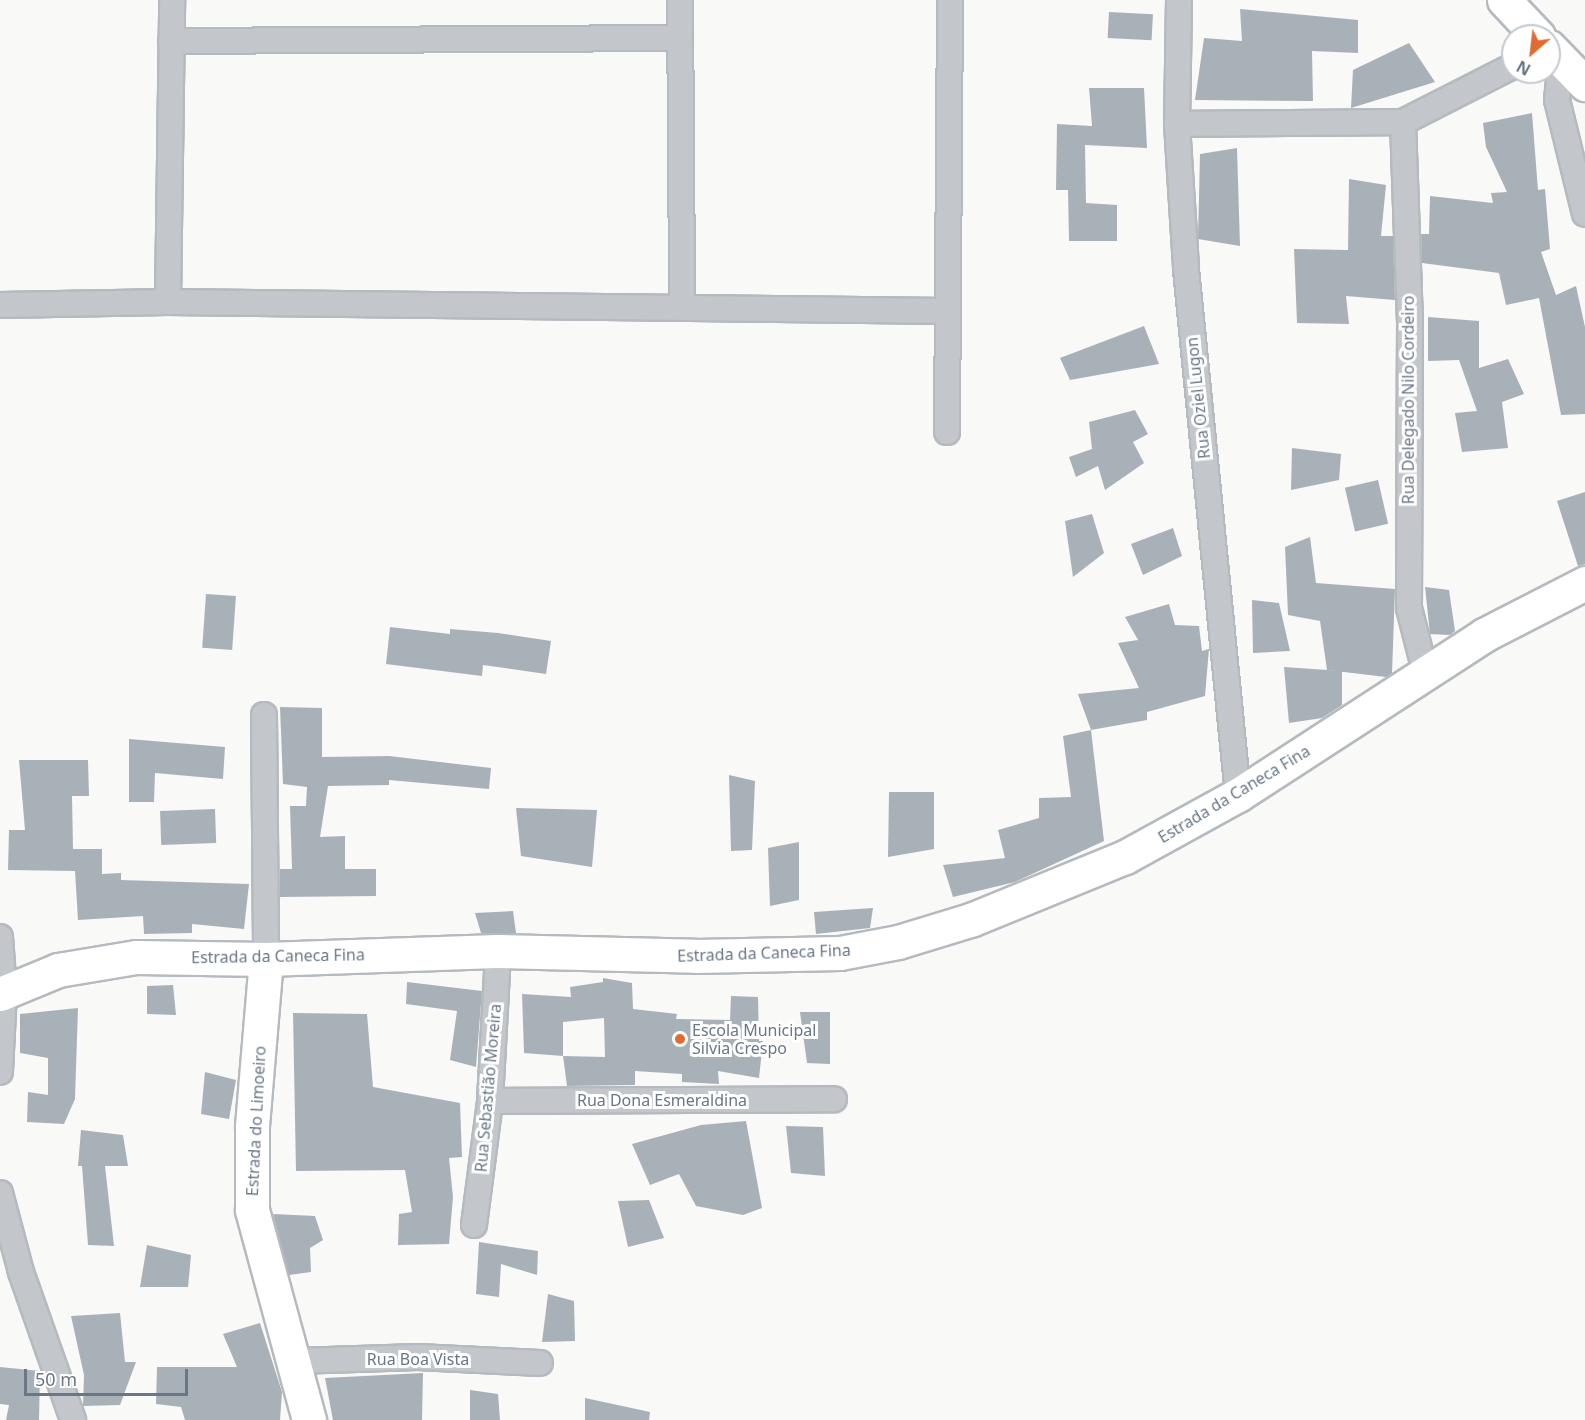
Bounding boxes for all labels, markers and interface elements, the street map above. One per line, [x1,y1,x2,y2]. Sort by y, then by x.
north arrow [1501,24,1561,84]
text: N [1513,55,1534,81]
street label: Rua Delegado Nilo Cordeiro [1398,296,1418,504]
street label: Rua Oziel Lugon [1182,336,1214,460]
street label: Estrada da Caneca Fina [1155,741,1313,847]
street label: Estrada da Caneca Fina [677,940,851,966]
street label: Estrada da Caneca Fina [191,945,365,967]
street label: Rua Sebastião Moreira [471,1003,505,1173]
place label: Escola Municipal Silvia Crespo [692,1020,816,1058]
marker: Escola Municipal Silvia Crespo [673,1032,687,1046]
street label: Estrada do Limoeiro [242,1045,270,1197]
street label: Rua Dona Esmeraldina [577,1090,747,1110]
street label: Rua Boa Vista [367,1349,469,1369]
scale bar [27,1357,190,1395]
text: 50 m [35,1367,77,1391]

